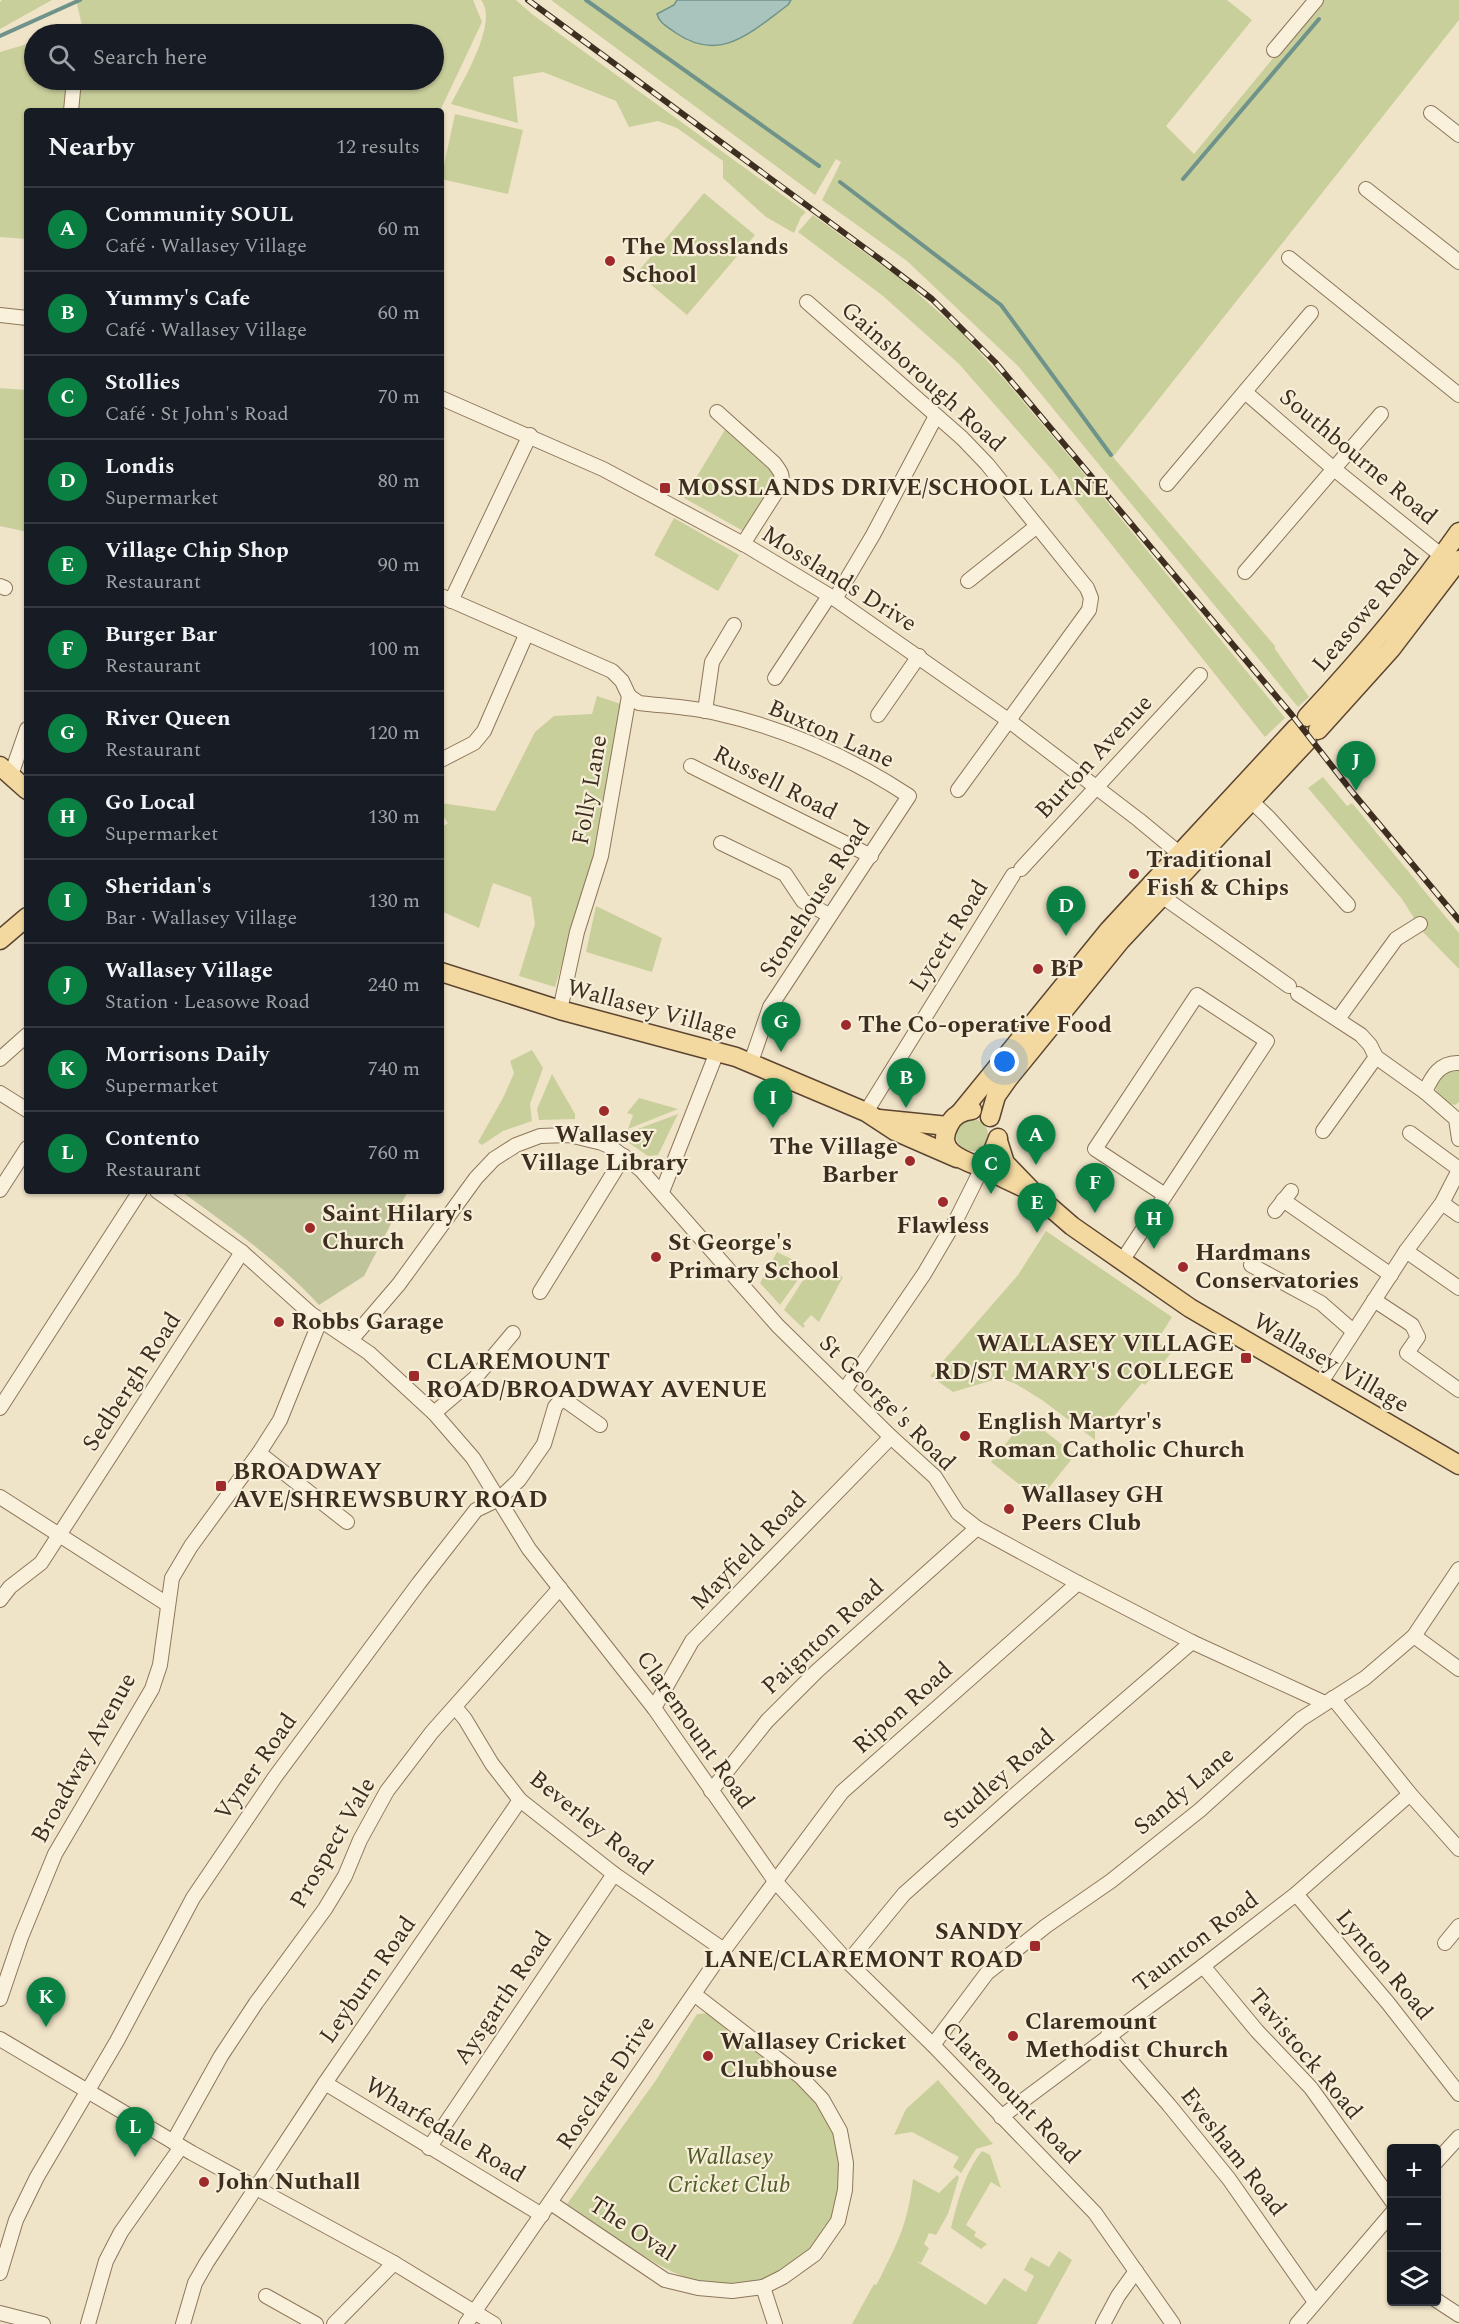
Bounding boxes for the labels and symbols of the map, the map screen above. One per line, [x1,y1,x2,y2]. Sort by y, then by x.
place label: The Mosslands School [622,229,789,293]
marker: The Mosslands School [603,254,617,268]
street label: Gainsborough Road [832,293,1014,461]
street label: Southbourne Road [1271,380,1445,534]
place label: MOSSLANDS DRIVE/SCHOOL LANE [677,470,1109,506]
marker: MOSSLANDS DRIVE/SCHOOL LANE [658,481,672,495]
street label: Mosslands Drive [754,517,924,641]
street label: Leasowe Road [1303,541,1429,681]
street label: Burton Avenue [1026,686,1162,828]
street label: Buxton Lane [762,690,900,778]
street label: Folly Lane [563,732,617,848]
street label: Russell Road [706,736,844,830]
pin: J [1336,742,1376,791]
street label: Stonehouse Road [750,813,880,985]
place label: Traditional Fish & Chips [1146,842,1289,906]
marker: Traditional Fish & Chips [1127,867,1141,881]
street label: Lycett Road [900,873,998,999]
pin: D [1046,886,1086,936]
place label: BP [1050,951,1083,987]
marker: BP [1031,962,1045,976]
street label: Wallasey Village [563,970,741,1050]
pin: G [762,1002,800,1052]
place label: The Co-operative Food [858,1007,1112,1043]
marker: The Co-operative Food [839,1018,853,1032]
your location [990,1047,1019,1076]
pin: B [886,1058,926,1108]
pin: I [754,1078,792,1128]
marker: Wallasey Village Library [597,1104,611,1118]
pin: A [1016,1116,1056,1165]
place label: Wallasey Village Library [521,1117,689,1181]
place label: The Village Barber [770,1129,899,1193]
pin: C [972,1144,1010,1194]
marker: The Village Barber [903,1154,917,1168]
pin: F [1076,1164,1114,1213]
pin: E [1018,1184,1056,1233]
marker: Flawless [936,1195,950,1209]
place label: Saint Hilary's Church [322,1196,473,1260]
pin: H [1134,1200,1174,1249]
place label: Flawless [896,1208,990,1244]
marker: Saint Hilary's Church [303,1221,317,1235]
place label: St George's Primary School [668,1225,839,1289]
place label: Hardmans Conservatories [1195,1235,1359,1299]
marker: St George's Primary School [649,1250,663,1264]
marker: Hardmans Conservatories [1176,1260,1190,1274]
place label: Robbs Garage [291,1304,444,1340]
street label: Wallasey Village [1246,1304,1416,1422]
street label: Sedbergh Road [73,1305,191,1459]
marker: Robbs Garage [272,1315,286,1329]
street label: St George's Road [810,1326,964,1480]
place label: WALLASEY VILLAGE RD/ST MARY'S COLLEGE [934,1326,1234,1390]
place label: CLAREMOUNT ROAD/BROADWAY AVENUE [426,1344,767,1408]
marker: WALLASEY VILLAGE RD/ST MARY'S COLLEGE [1239,1351,1253,1365]
marker: CLAREMOUNT ROAD/BROADWAY AVENUE [407,1369,421,1383]
place label: English Martyr's Roman Catholic Church [977,1404,1245,1468]
marker: English Martyr's Roman Catholic Church [958,1429,972,1443]
place label: BROADWAY AVE/SHREWSBURY ROAD [233,1454,547,1518]
place label: Wallasey GH Peers Club [1021,1477,1164,1541]
marker: BROADWAY AVE/SHREWSBURY ROAD [214,1479,228,1493]
street label: Mayfield Road [683,1483,815,1619]
marker: Wallasey GH Peers Club [1002,1502,1016,1516]
street label: Paignton Road [754,1570,892,1704]
street label: Claremount Road [627,1643,763,1817]
street label: Ripon Road [845,1653,961,1763]
street label: Broadway Avenue [22,1666,146,1850]
street label: Vyner Road [206,1706,306,1828]
street label: Studley Road [935,1720,1063,1838]
street label: Sandy Lane [1126,1738,1242,1844]
street label: Beverley Road [521,1762,661,1884]
street label: Prospect Vale [281,1771,385,1915]
street label: Taunton Road [1125,1883,1267,2001]
street label: Lynton Road [1327,1901,1441,2029]
street label: Leyburn Road [311,1909,425,2051]
place label: SANDY LANE/CLAREMONT ROAD [704,1914,1023,1978]
street label: Aysgarth Road [445,1924,561,2072]
marker: SANDY LANE/CLAREMONT ROAD [1028,1939,1042,1953]
pin: K [26,1978,66,2027]
street label: Tavistock Road [1239,1980,1371,2128]
place label: Claremount Methodist Church [1025,2004,1229,2068]
street label: Rosclare Drive [548,2009,664,2157]
street label: Claremount Road [933,2013,1089,2173]
place label: Wallasey Cricket Clubhouse [720,2024,907,2088]
marker: Claremount Methodist Church [1006,2029,1020,2043]
marker: Wallasey Cricket Clubhouse [701,2049,715,2063]
street label: Wharfedale Road [357,2068,533,2192]
street label: Evesham Road [1171,2080,1295,2224]
pin: L [116,2108,154,2157]
park label: Wallasey Cricket Club [667,2139,791,2203]
place label: John Nuthall [216,2164,361,2200]
marker: John Nuthall [197,2175,211,2189]
street label: The Oval [581,2187,683,2271]

